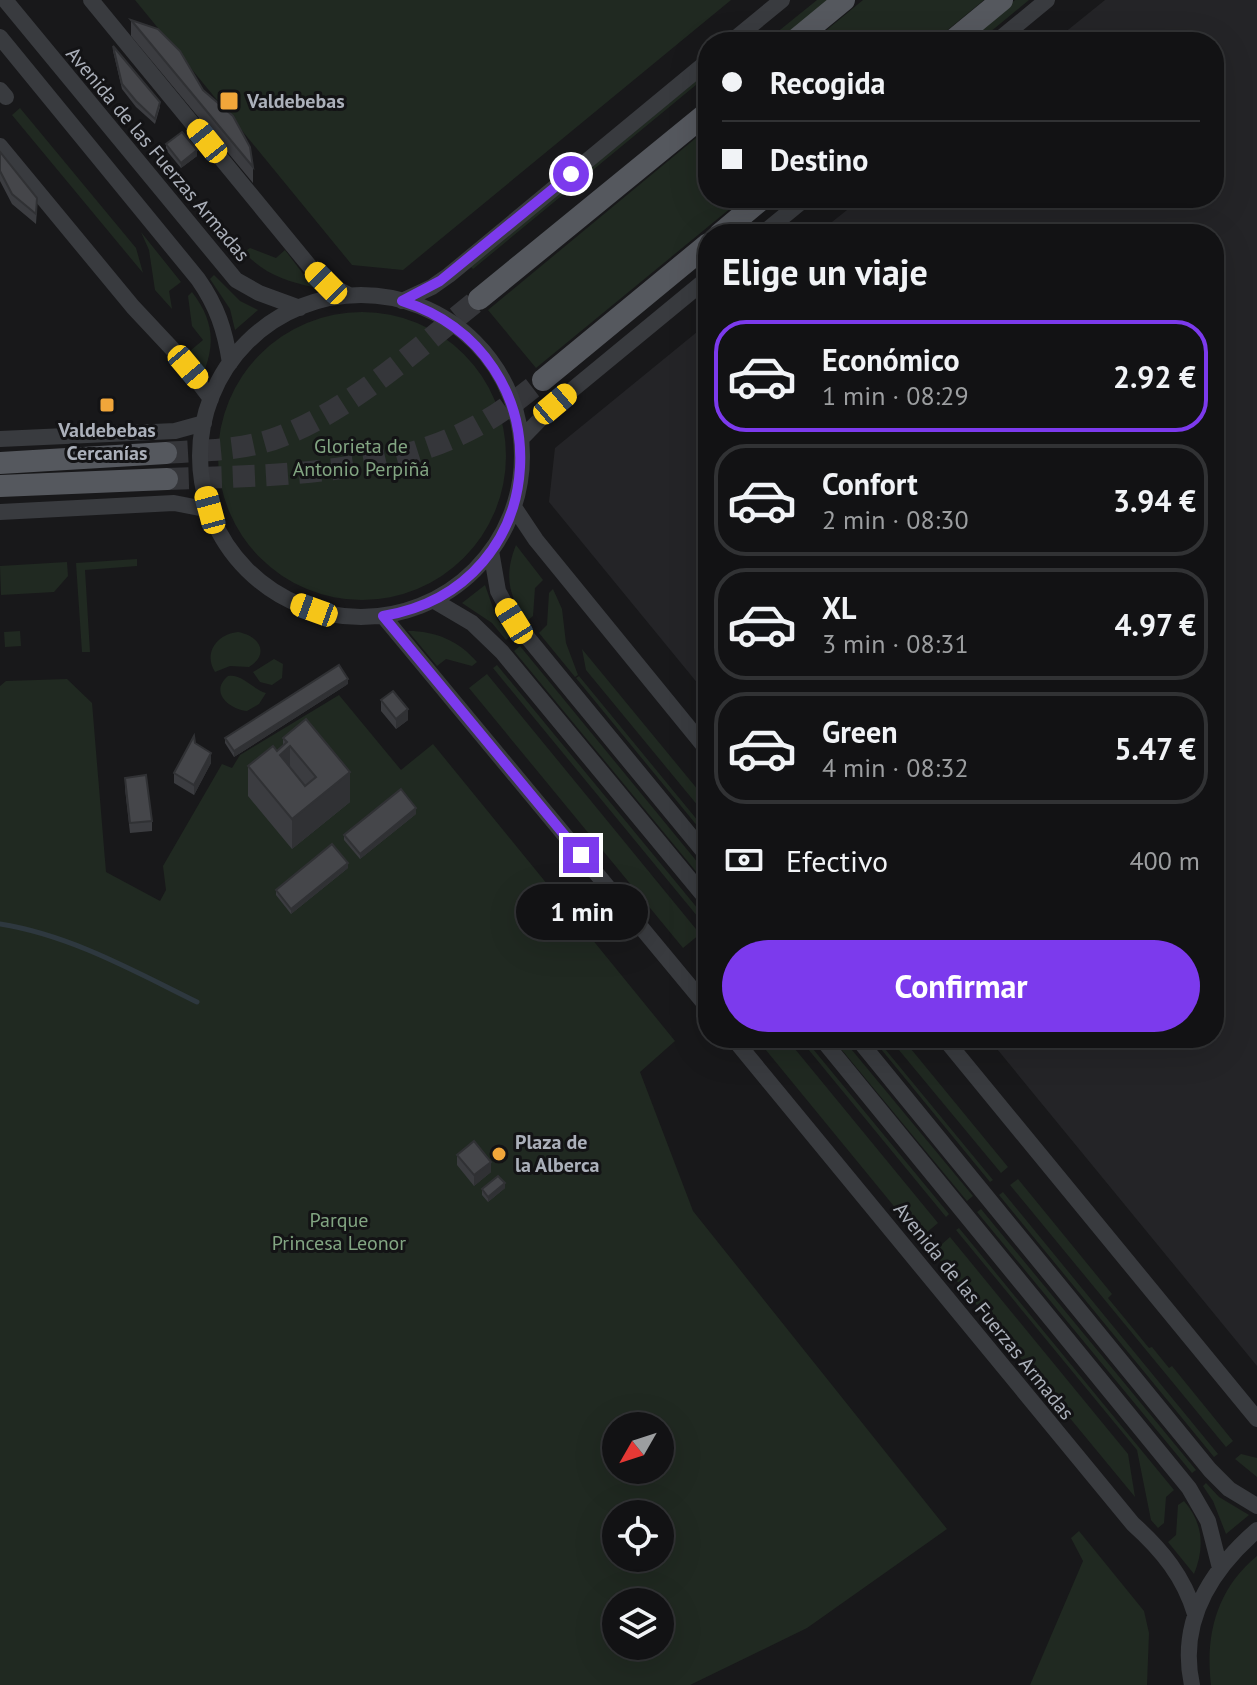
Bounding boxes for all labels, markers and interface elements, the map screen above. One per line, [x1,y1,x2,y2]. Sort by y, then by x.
street label: Avenida de las Fuerzas Armadas [60,41,256,267]
text: Recogida [770,63,886,102]
place label: Valdebebas [246,88,345,114]
marker: Valdebebas [218,90,240,112]
car [183,115,231,167]
text: Destino [770,140,868,179]
route start [553,156,589,192]
text: Elige un viaje [722,248,928,295]
car [301,258,351,308]
icon: car [726,340,798,412]
text: Económico [822,340,960,379]
car [163,341,213,393]
text: 2.92 € [1113,357,1196,396]
car [529,379,581,429]
text: 1 min · 08:29 [822,379,969,412]
marker: Valdebebas Cercanías [98,396,116,414]
place label: Valdebebas Cercanías [57,417,156,466]
park label: Glorieta de Antonio Perpiñá [293,433,429,482]
icon: car [726,464,798,536]
text: Confort [822,464,918,503]
text: 3.94 € [1113,481,1196,520]
car [192,484,228,536]
text: 2 min · 08:30 [822,503,969,536]
icon: car [726,588,798,660]
text: XL [822,588,856,627]
car [287,591,341,629]
car [491,594,537,648]
text: 4.97 € [1115,605,1196,644]
text: 3 min · 08:31 [822,627,969,660]
icon: car [726,712,798,784]
text: Green [822,712,897,751]
text: 5.47 € [1115,729,1196,768]
text: 4 min · 08:32 [822,751,969,784]
route end [563,837,599,873]
icon: cash [722,838,766,882]
text: Efectivo [786,841,888,880]
text: 400 m [1129,844,1200,877]
callout: 1 min [515,883,647,939]
text: 1 min [550,895,614,928]
button: Confirmar [722,940,1200,1032]
place label: Plaza de la Alberca [515,1129,600,1178]
marker: Plaza de la Alberca [490,1145,508,1163]
street label: Avenida de las Fuerzas Armadas [888,1197,1080,1425]
park label: Parque Princesa Leonor [272,1207,406,1256]
north arrow [602,1412,674,1484]
map controls [602,1412,674,1660]
button: locate [602,1500,674,1572]
button: layers [602,1588,674,1660]

